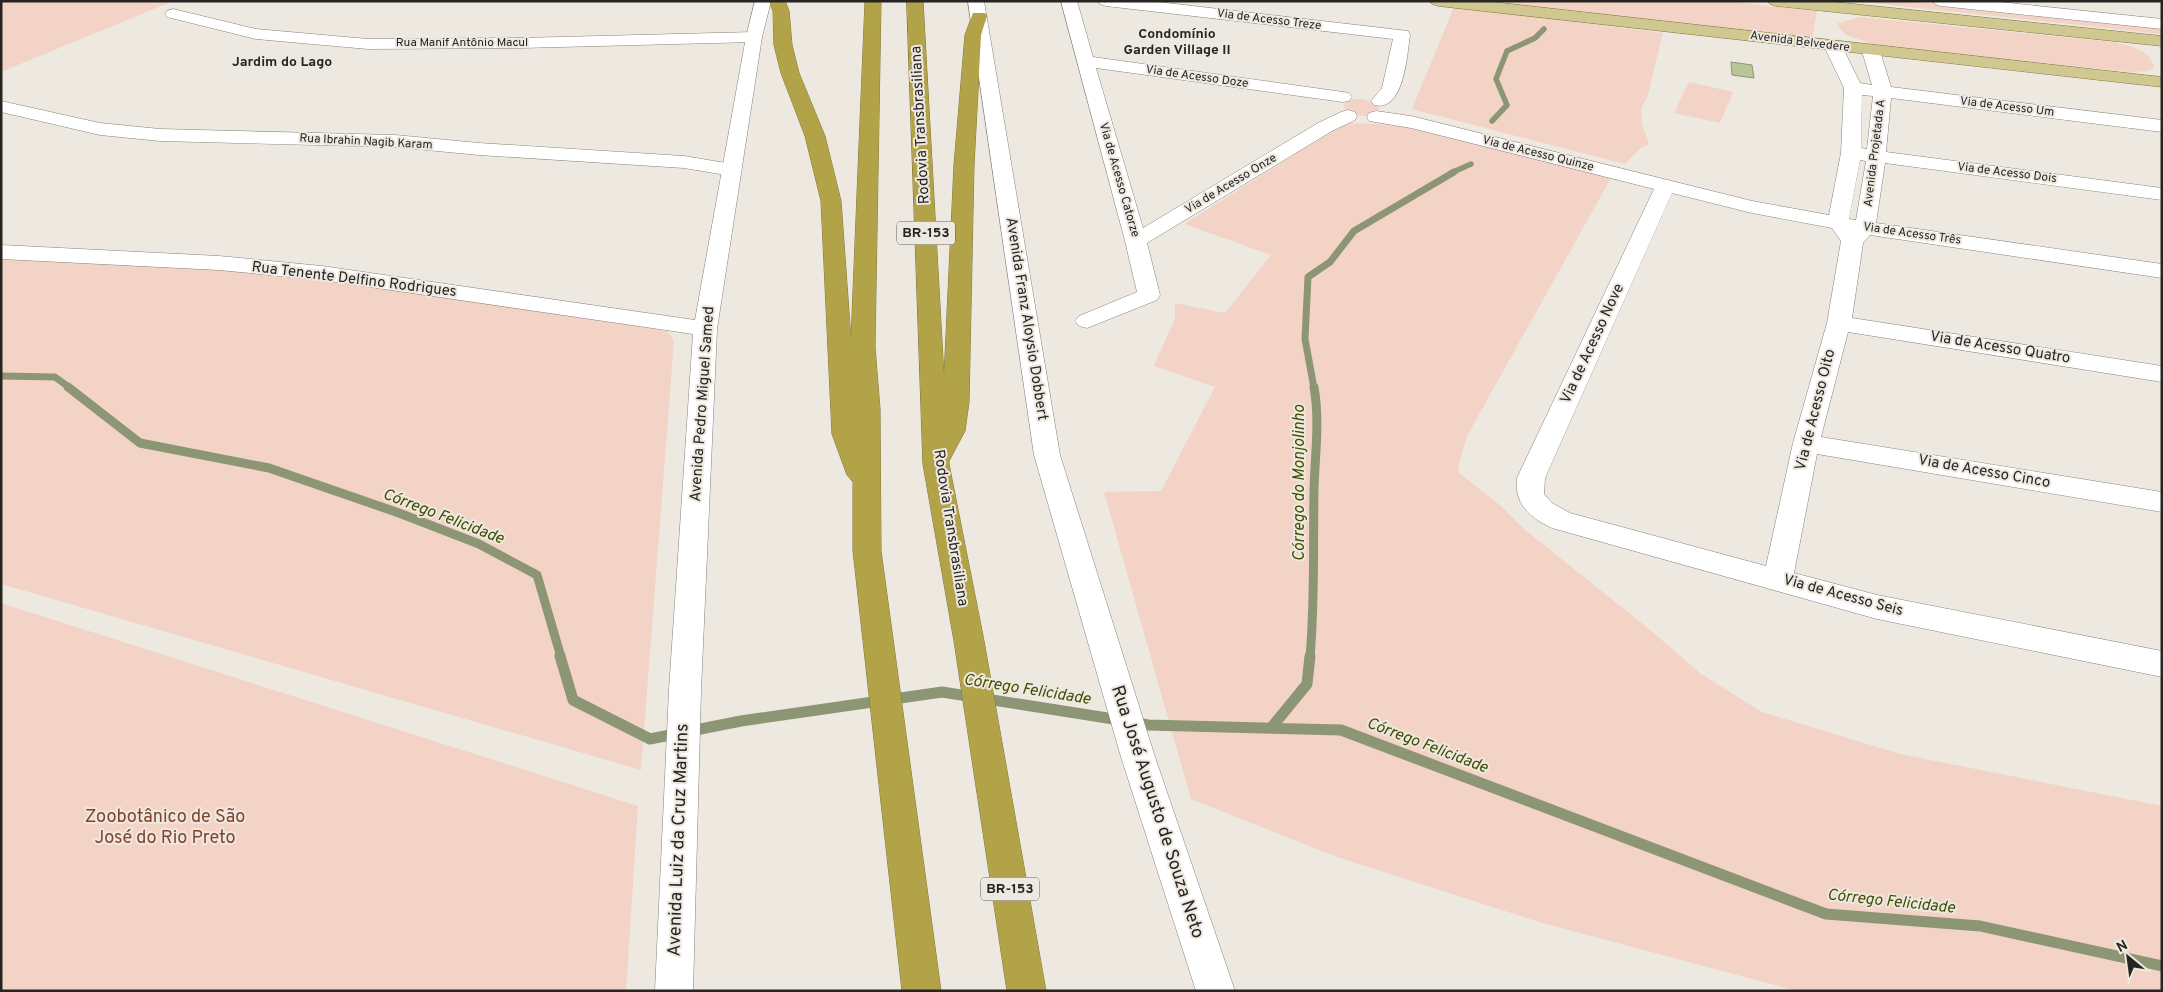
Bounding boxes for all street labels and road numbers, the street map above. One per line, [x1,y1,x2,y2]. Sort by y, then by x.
street label: Via de Acesso Treze [1216,6,1322,34]
street label: Avenida Belvedere [1749,28,1851,56]
street label: Rua Manif Antônio Macul [396,35,528,51]
street label: Rodovia Transbrasiliana [907,45,935,205]
street label: Via de Acesso Doze [1145,62,1249,92]
street label: Via de Acesso Um [1959,93,2055,121]
street label: Avenida Projetada A [1860,98,1890,208]
street label: Via de Acesso Catorze [1095,121,1143,239]
street label: Rua Ibrahin Nagib Karam [299,131,433,153]
street label: Via de Acesso Quinze [1481,132,1595,176]
street label: Via de Acesso Onze [1182,150,1280,218]
street label: Via de Acesso Dois [1956,159,2058,187]
street label: Avenida Franz Aloysio Dobbert [1001,216,1051,422]
street label: Via de Acesso Três [1862,219,1962,249]
road number: BR-153 [897,222,955,244]
street label: Rua Tenente Delfino Rodrigues [250,258,458,302]
street label: Via de Acesso Nove [1557,281,1629,407]
street label: Avenida Pedro Miguel Samed [687,306,719,502]
street label: Via de Acesso Quatro [1928,328,2072,368]
street label: Via de Acesso Oito [1792,347,1840,473]
street label: Rodovia Transbrasiliana [928,448,972,608]
street label: Via de Acesso Cinco [1916,451,2052,493]
street label: Via de Acesso Seis [1781,571,1905,621]
street label: Rua José Augusto de Souza Neto [1105,683,1209,941]
street label: Avenida Luiz da Cruz Martins [663,723,695,957]
road number: BR-153 [981,878,1039,901]

